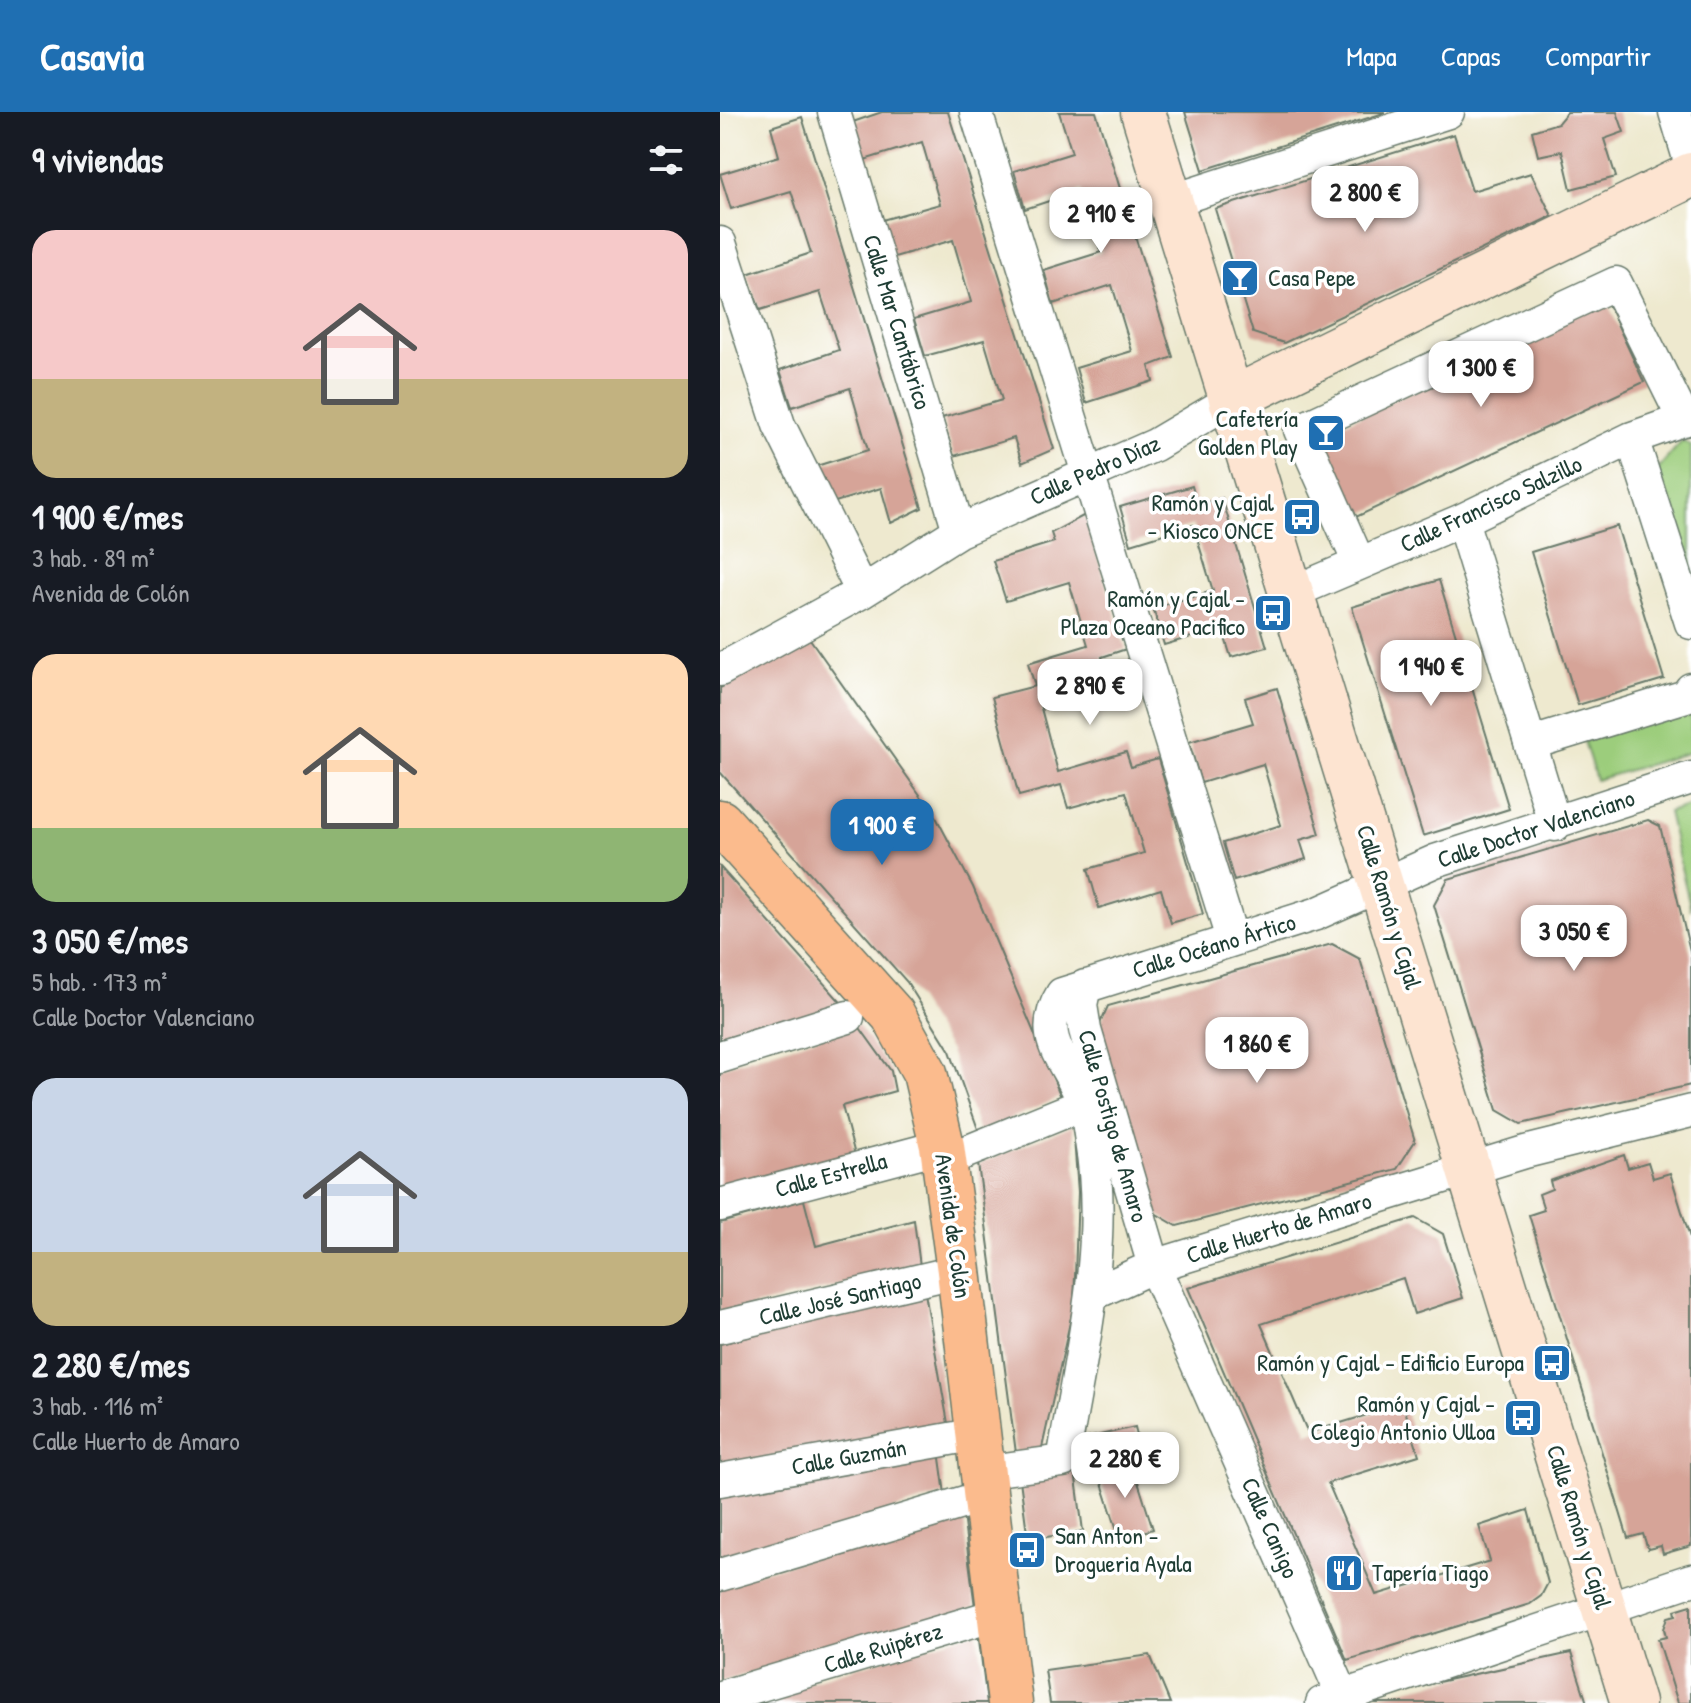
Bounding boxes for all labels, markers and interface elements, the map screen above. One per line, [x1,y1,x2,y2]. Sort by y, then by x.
text: Casavia [40,30,144,82]
text: Mapa [1346,37,1397,75]
text: Capas [1441,37,1501,75]
text: Compartir [1545,37,1651,75]
text: 9 viviendas [32,137,163,183]
icon: filters [644,138,688,182]
pin: 2 800 € [1291,166,1439,234]
text: 2 800 € [1329,174,1401,209]
pin: 2 910 € [1027,187,1175,255]
text: 2 910 € [1067,195,1135,230]
street label: Calle Mar Cantábrico [856,230,940,413]
bar icon: Casa Pepe [1219,257,1261,299]
place label: Casa Pepe [1268,261,1356,293]
icon: home [288,282,432,426]
pin: 1 300 € [1407,341,1555,409]
text: 1 300 € [1447,349,1515,384]
place label: Cafetería Golden Play [1198,402,1298,462]
bar icon: Cafetería Golden Play [1305,412,1347,454]
street label: Calle Pedro Díaz [1024,426,1165,512]
street label: Calle Francisco Salzillo [1394,447,1587,559]
place label: Ramón y Cajal - Kiosco ONCE [1148,486,1275,546]
text: 1 900 €/mes [32,494,183,540]
bus stop icon: Ramón y Cajal - Kiosco ONCE [1281,496,1323,538]
text: 3 hab. · 89 m² [32,540,155,575]
text: Avenida de Colón [32,575,190,610]
place label: Ramón y Cajal - Plaza Oceano Pacifico [1061,582,1245,642]
bus stop icon: Ramón y Cajal - Plaza Oceano Pacifico [1252,592,1294,634]
pin: 1 940 € [1357,640,1505,708]
text: 1 940 € [1399,648,1463,683]
pin: 2 890 € [1016,659,1164,727]
text: 2 890 € [1055,667,1125,702]
icon: home [288,706,432,850]
street label: Calle Doctor Valenciano [1433,781,1639,875]
pin: 1 900 € [808,799,956,867]
text: 1 900 € [849,807,915,842]
street label: Calle Ramón y Cajal [1350,821,1430,993]
street label: Calle Océano Ártico [1128,905,1300,985]
pin: 3 050 € [1500,905,1648,973]
text: 3 050 € [1539,913,1609,948]
text: 3 050 €/mes [32,918,188,964]
text: 5 hab. · 173 m² [32,964,167,999]
text: Calle Doctor Valenciano [32,999,254,1034]
pin: 1 860 € [1183,1017,1331,1085]
text: 1 860 € [1223,1025,1291,1060]
street label: Calle Postigo de Amaro [1071,1026,1157,1226]
icon: home [288,1130,432,1274]
street label: Calle Estrella [771,1144,890,1204]
street label: Avenida de Colón [928,1152,980,1300]
street label: Calle Huerto de Amaro [1182,1184,1375,1270]
street label: Calle José Santiago [756,1264,924,1332]
text: 2 280 €/mes [32,1342,190,1388]
bus stop icon: Ramón y Cajal - Edificio Europa [1531,1342,1573,1384]
place label: Ramón y Cajal - Edificio Europa [1257,1346,1524,1378]
place label: Ramón y Cajal - Colegio Antonio Ulloa [1310,1387,1495,1447]
text: 3 hab. · 116 m² [32,1388,163,1423]
bus stop icon: Ramón y Cajal - Colegio Antonio Ulloa [1502,1397,1544,1439]
text: Calle Huerto de Amaro [32,1423,240,1458]
street label: Calle Guzmán [789,1430,909,1482]
pin: 2 280 € [1051,1432,1199,1500]
text: 2 280 € [1089,1440,1161,1475]
street label: Calle Ramón y Cajal [1540,1441,1620,1613]
street label: Calle Canigo [1235,1472,1307,1583]
place label: San Anton - Drogueria Ayala [1055,1519,1192,1579]
bus stop icon: San Anton - Drogueria Ayala [1006,1529,1048,1571]
restaurant icon: Tapería Tiago [1323,1552,1365,1594]
place label: Tapería Tiago [1372,1556,1489,1588]
street label: Calle Ruipérez [819,1614,946,1680]

